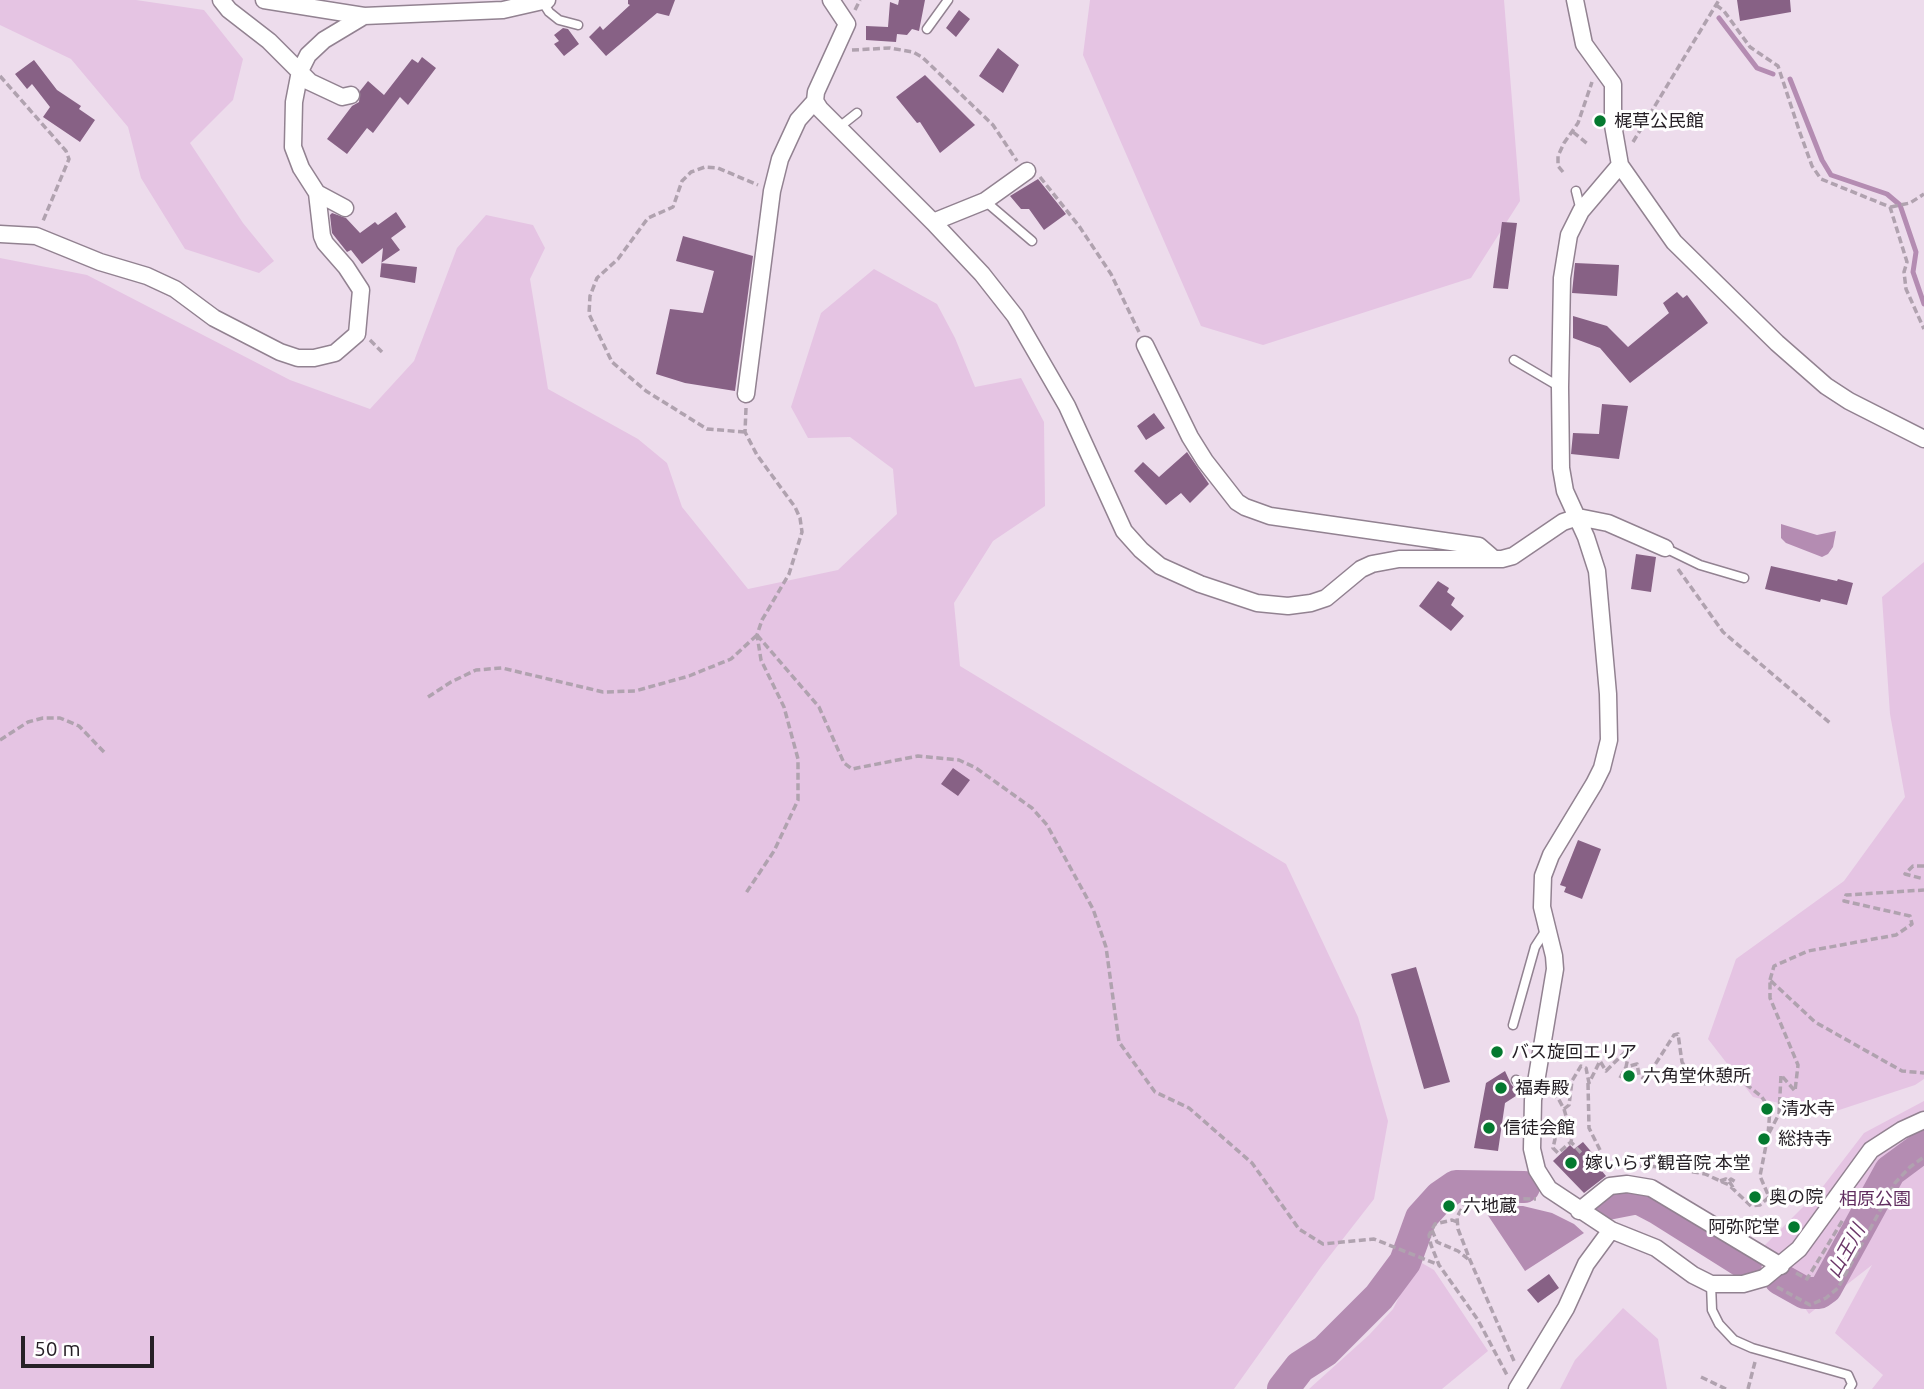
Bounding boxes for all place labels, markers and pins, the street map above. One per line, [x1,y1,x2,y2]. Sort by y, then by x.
place label: 梶草公民館 [1614,110,1704,132]
marker: 梶草公民館 [1592,113,1608,129]
place label: バス旋回エリア [1511,1041,1637,1063]
marker: バス旋回エリア [1489,1044,1505,1060]
place label: 六角堂休憩所 [1643,1065,1751,1087]
marker: 六角堂休憩所 [1621,1068,1637,1084]
place label: 福寿殿 [1515,1077,1569,1099]
marker: 福寿殿 [1493,1080,1509,1096]
place label: 清水寺 [1781,1098,1835,1120]
marker: 清水寺 [1759,1101,1775,1117]
place label: 信徒会館 [1503,1117,1575,1139]
marker: 信徒会館 [1481,1120,1497,1136]
place label: 総持寺 [1778,1128,1832,1150]
marker: 総持寺 [1756,1131,1772,1147]
place label: 嫁いらず観音院 本堂 [1585,1152,1751,1174]
marker: 嫁いらず観音院 本堂 [1563,1155,1579,1171]
place label: 奥の院 [1769,1186,1823,1208]
marker: 奥の院 [1747,1189,1763,1205]
place label: 六地蔵 [1463,1195,1517,1217]
marker: 六地蔵 [1441,1198,1457,1214]
place label: 阿弥陀堂 [1708,1216,1780,1238]
marker: 阿弥陀堂 [1786,1219,1802,1235]

